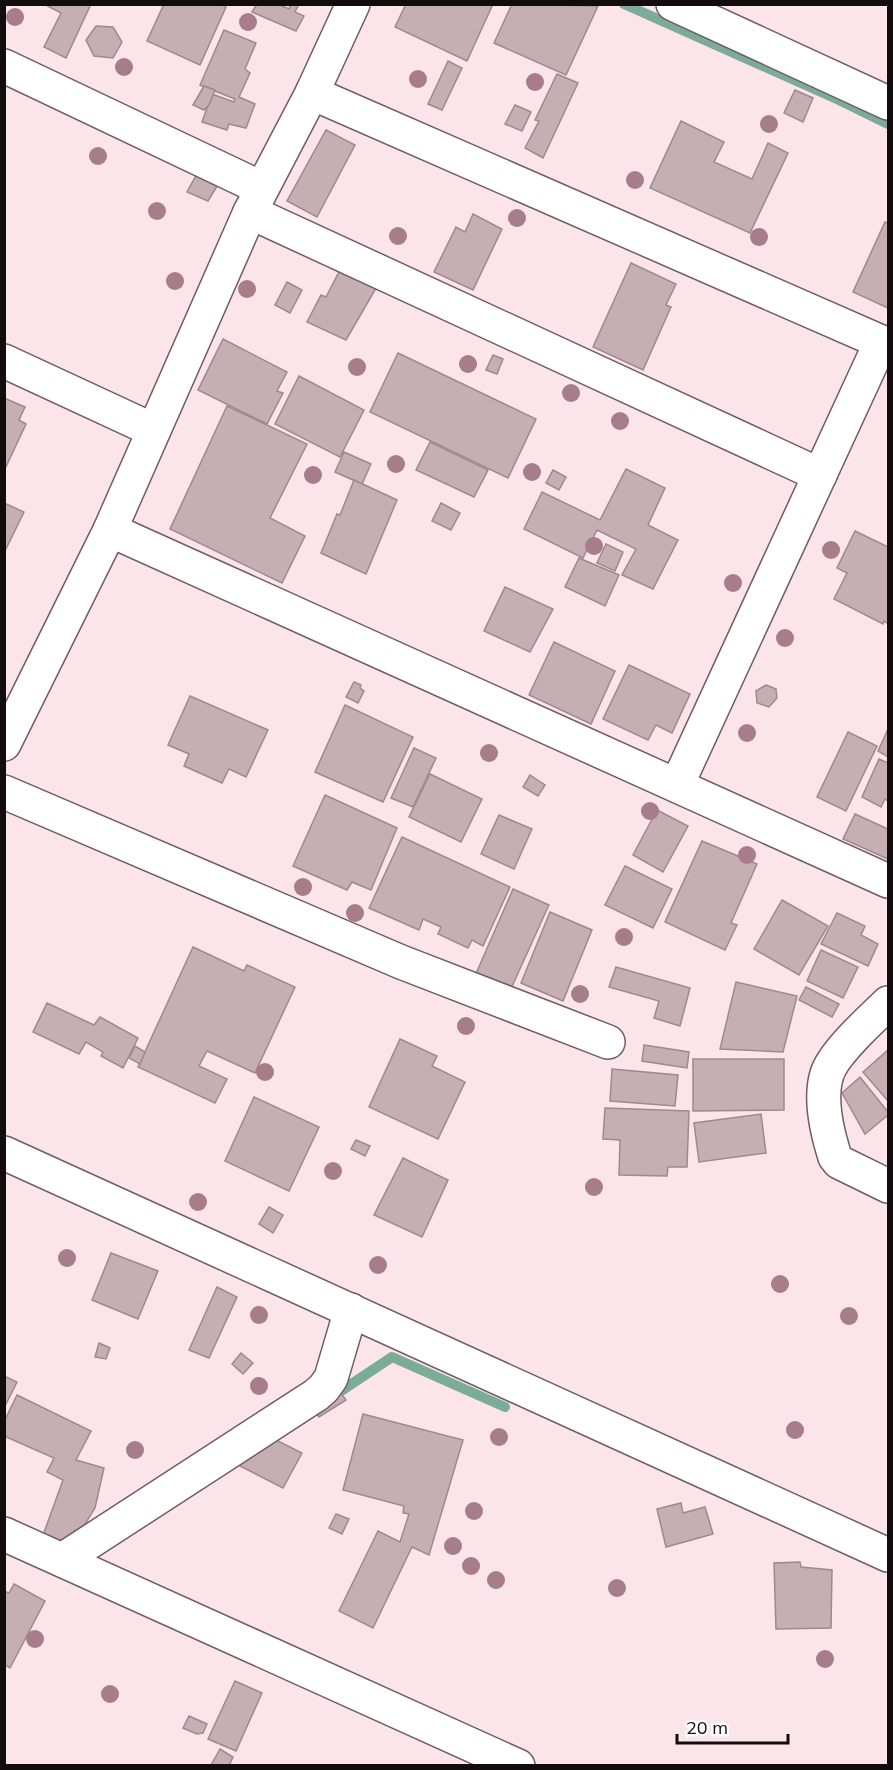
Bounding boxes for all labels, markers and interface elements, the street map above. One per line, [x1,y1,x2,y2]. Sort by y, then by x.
scale bar [677,1707,788,1745]
text: 20 m [686,1716,728,1739]

